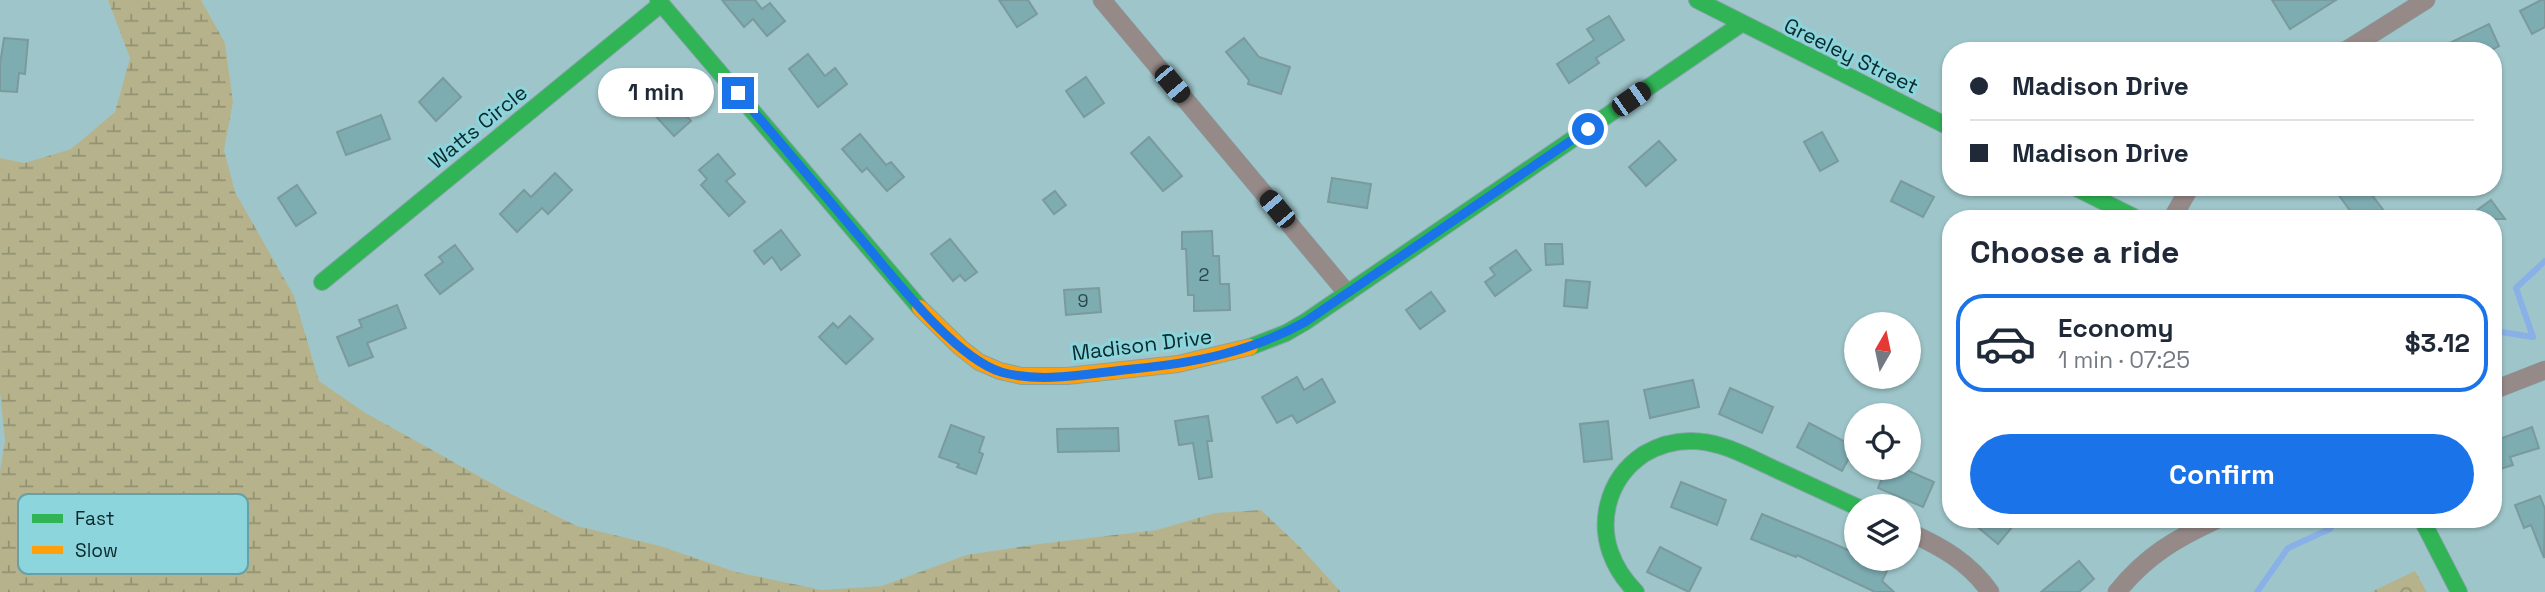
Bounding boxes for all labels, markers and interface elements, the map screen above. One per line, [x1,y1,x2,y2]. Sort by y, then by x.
street label: Greeley Street [1780,11,1923,100]
car [1151,61,1194,107]
callout: 1 min [598,68,714,118]
text: Madison Drive [2012,69,2189,103]
text: 1 min [628,77,684,107]
route end [722,77,754,109]
car [1608,78,1655,120]
street label: Watts Circle [423,79,533,175]
route start [1572,113,1604,145]
text: Madison Drive [2012,136,2189,170]
car [1256,186,1299,232]
text: Choose a ride [1970,232,2180,272]
house number: 2 [1199,263,1209,286]
house number: 9 [1077,289,1089,312]
text: Economy [2058,311,2174,345]
north arrow [1844,312,1922,388]
map controls [1844,312,1921,571]
icon: car [1974,312,2037,375]
street label: Madison Drive [1070,322,1214,367]
text: $3.12 [2405,326,2470,360]
text: 1 min · 07:25 [2058,345,2190,375]
button: locate [1844,403,1921,480]
button: Confirm [1970,434,2474,514]
legend [18,494,248,574]
button: layers [1844,494,1921,571]
text: Fast [75,506,115,531]
text: Slow [75,538,118,563]

